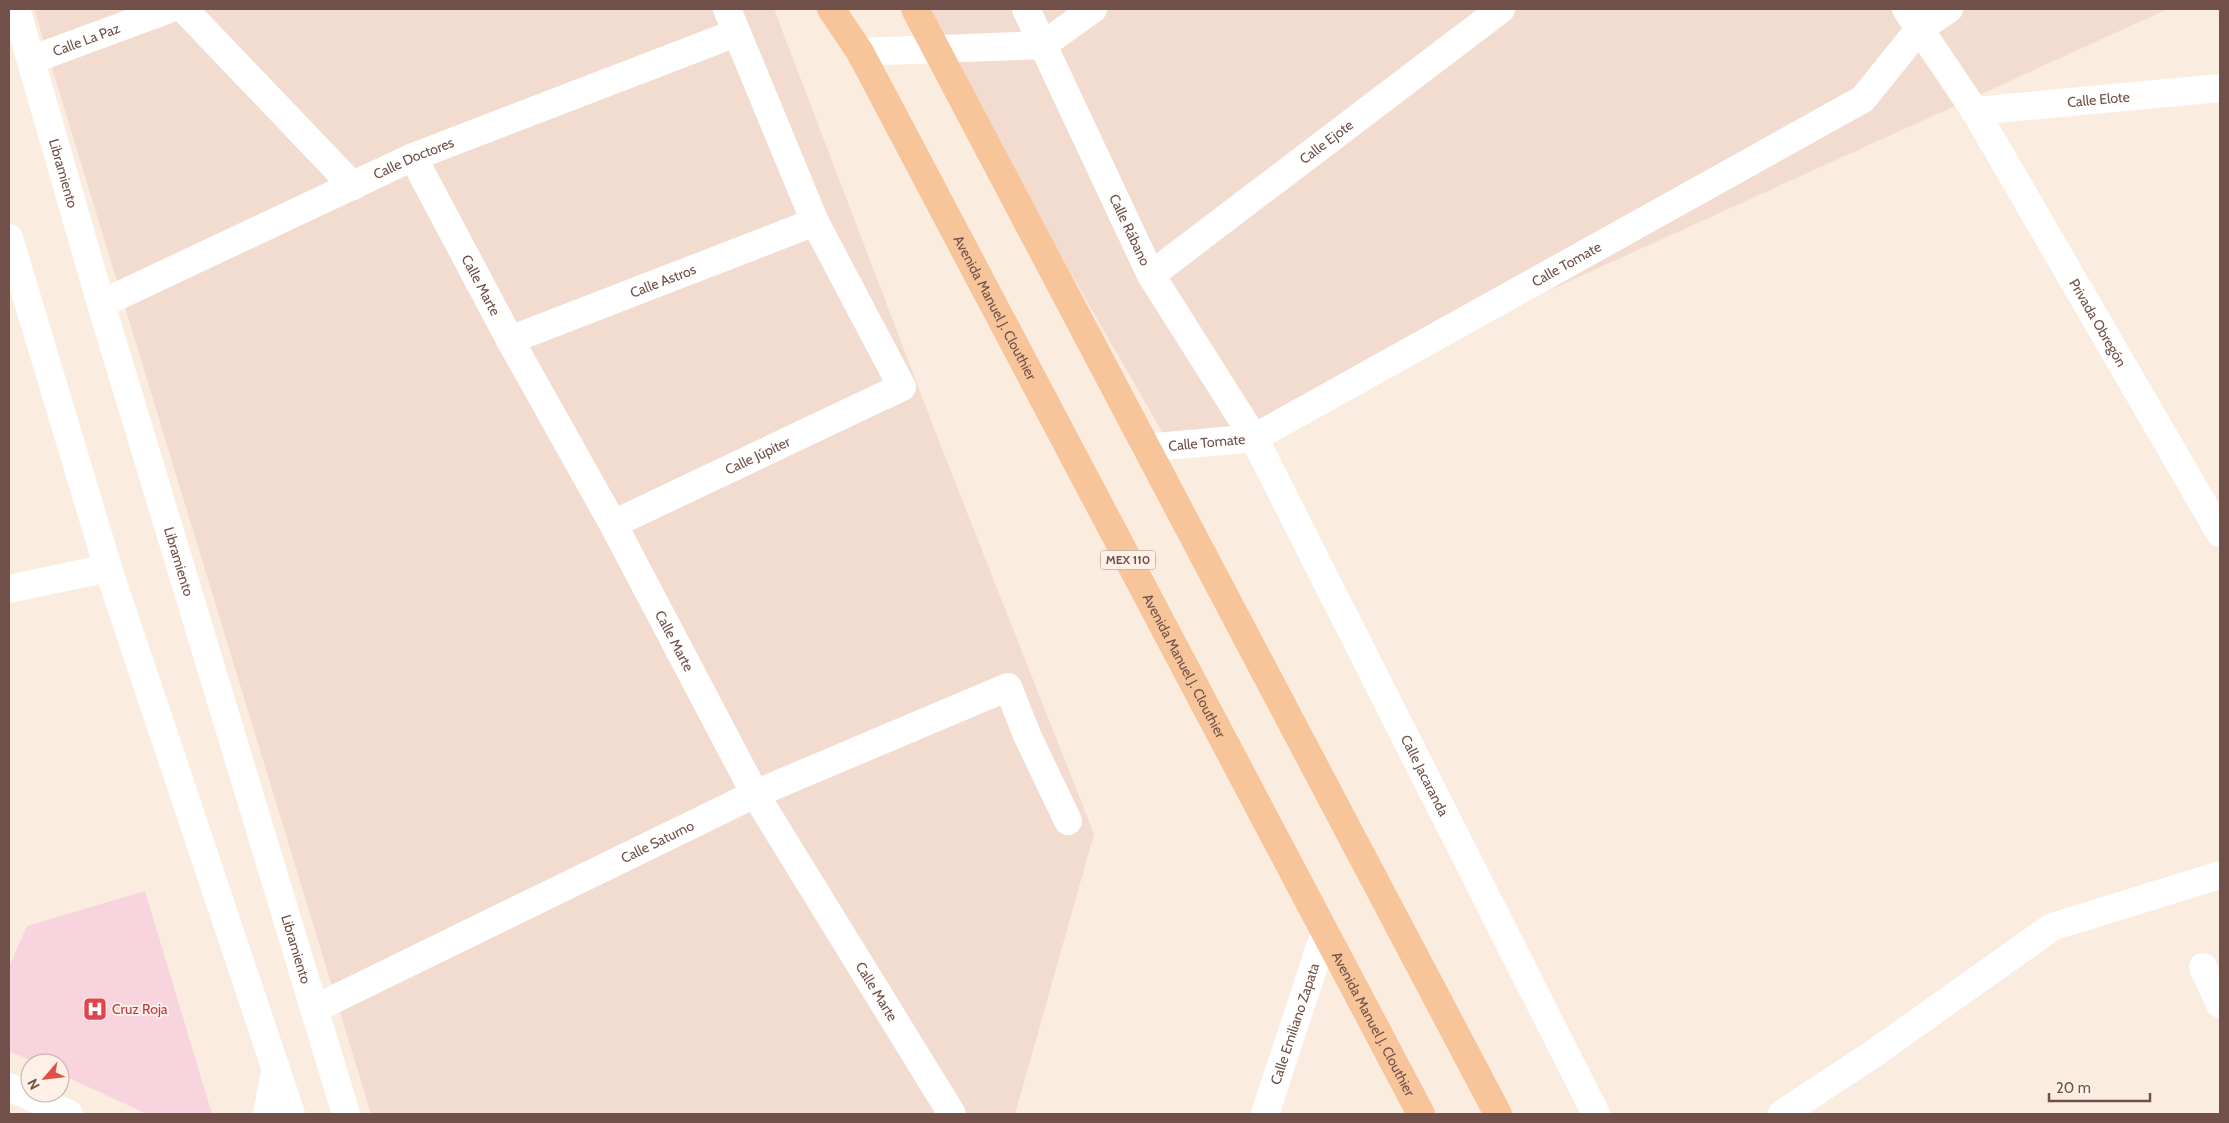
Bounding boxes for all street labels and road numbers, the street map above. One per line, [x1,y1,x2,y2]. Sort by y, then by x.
street label: Calle La Paz [50,19,123,60]
street label: Calle Elote [2066,88,2131,111]
street label: Calle Ejote [1296,116,1357,168]
street label: Calle Doctores [370,133,457,183]
street label: Libramiento [45,137,82,210]
street label: Calle Rábano [1105,191,1155,269]
street label: Avenida Manuel J. Clouthier [950,232,1041,383]
street label: Calle Tomate [1528,238,1604,291]
street label: Calle Marte [457,252,504,319]
street label: Calle Astros [627,260,699,302]
street label: Privada Obregón [2065,275,2131,370]
street label: Calle Tomate [1168,430,1246,455]
street label: Calle Júpiter [722,432,794,479]
street label: Libramiento [160,525,198,599]
road number: MEX 110 [1100,550,1156,570]
street label: Avenida Manuel J. Clouthier [1139,590,1230,742]
street label: Calle Marte [651,607,698,674]
street label: Calle Jacaranda [1397,732,1453,820]
street label: Calle Saturno [618,816,697,867]
street label: Libramiento [277,912,315,986]
street label: Avenida Manuel J. Clouthier [1328,949,1419,1100]
street label: Calle Marte [851,958,902,1025]
street label: Calle Emiliano Zapata [1266,960,1323,1087]

